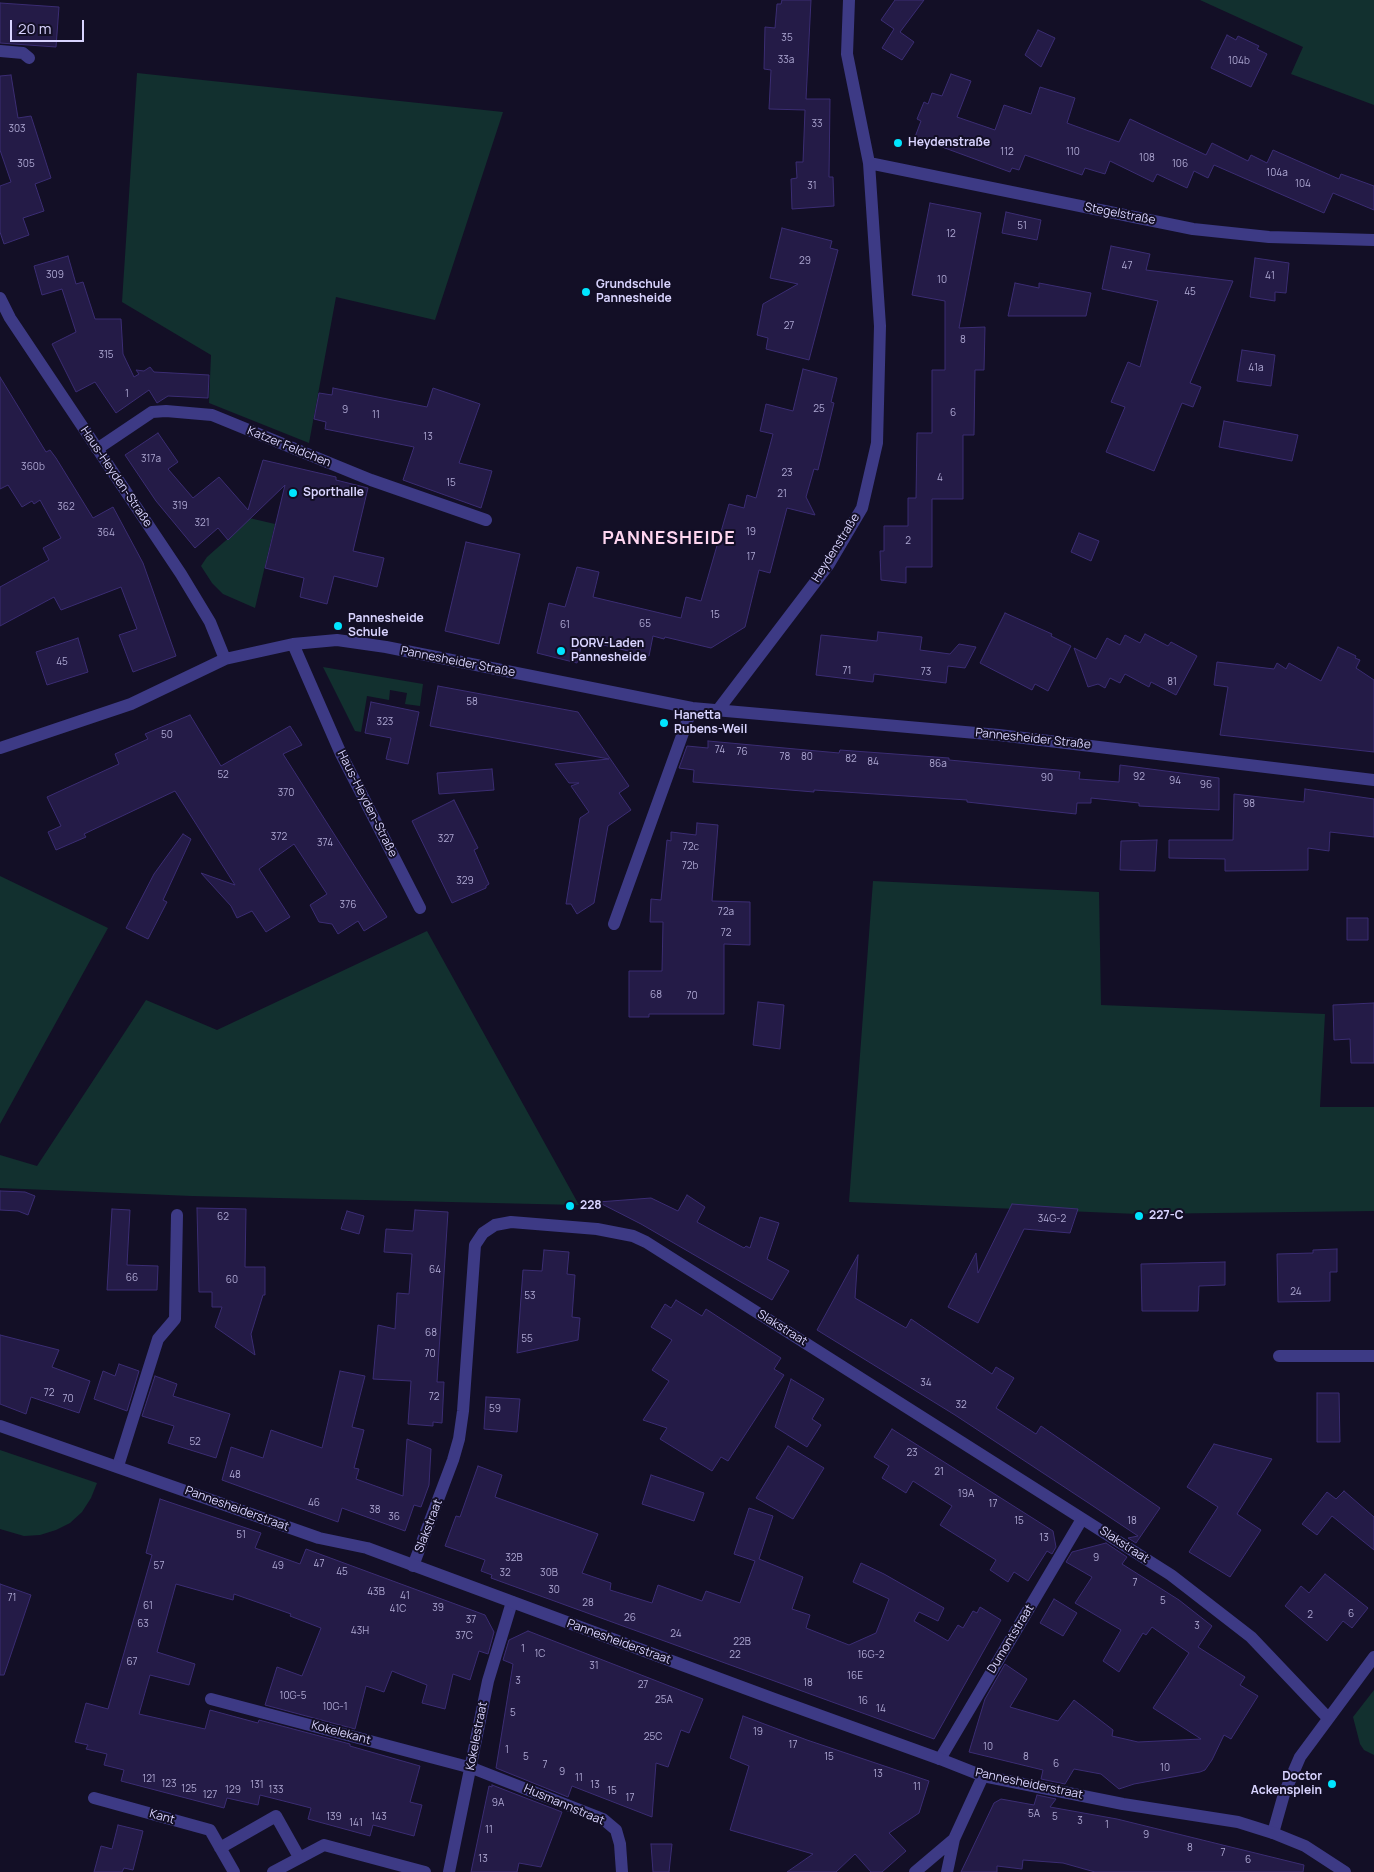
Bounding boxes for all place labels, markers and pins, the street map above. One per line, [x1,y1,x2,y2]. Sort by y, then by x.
place label: Heydenstraße [908,136,990,150]
marker: Heydenstraße [892,137,904,149]
place label: Grundschule Pannesheide [596,278,672,306]
marker: Grundschule Pannesheide [580,286,592,298]
place label: Sporthalle [303,486,364,500]
marker: Sporthalle [287,487,299,499]
place label: Pannesheide Schule [348,612,424,640]
marker: Pannesheide Schule [332,620,344,632]
place label: DORV-Laden Pannesheide [571,637,647,665]
marker: DORV-Laden Pannesheide [555,645,567,657]
place label: Hanetta Rubens-Weil [674,709,747,737]
marker: Hanetta Rubens-Weil [658,717,670,729]
place label: 228 [580,1199,602,1213]
marker: 228 [564,1200,576,1212]
place label: 227-C [1149,1209,1184,1223]
marker: 227-C [1133,1210,1145,1222]
place label: Doctor Ackensplein [1251,1770,1322,1798]
marker: Doctor Ackensplein [1326,1778,1338,1790]

